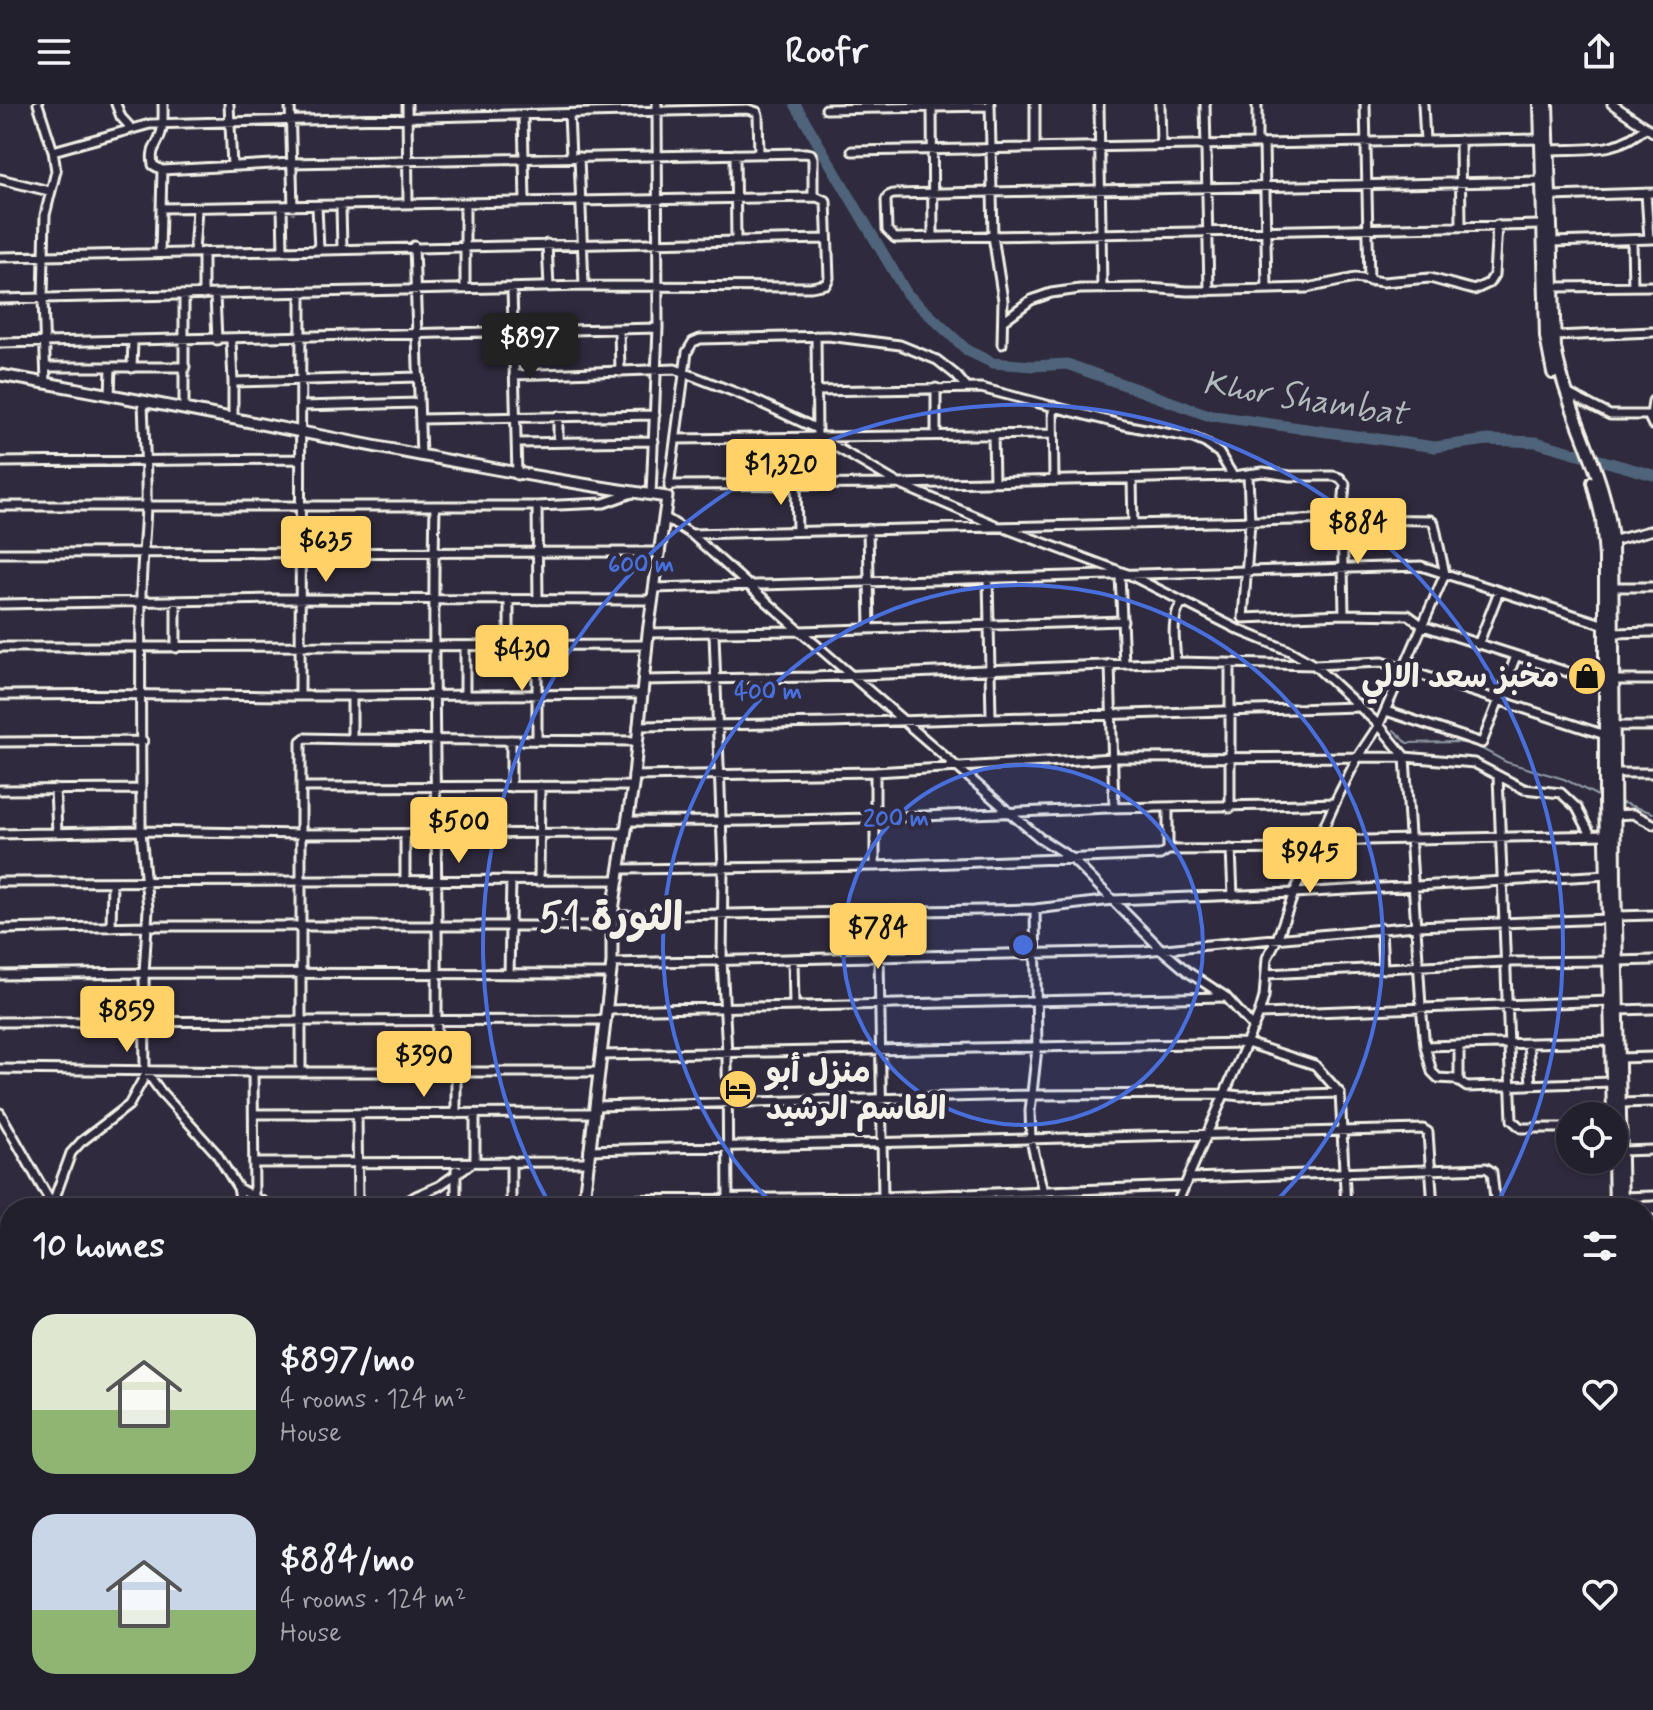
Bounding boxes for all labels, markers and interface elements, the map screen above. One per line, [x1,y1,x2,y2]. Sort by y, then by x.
text: Roofr [785,29,868,76]
icon: menu [32,30,76,74]
icon: share [1577,30,1621,74]
pin: $897 [483,313,577,381]
text: $897 [500,322,560,356]
water label: Khor Shambat [1199,361,1414,438]
pin: $1,320 [716,439,846,507]
text: $1,320 [744,448,818,482]
pin: $884 [1311,498,1405,566]
text: $884 [1328,507,1388,541]
pin: $635 [279,516,373,584]
text: $635 [299,525,353,559]
text: 600 m [608,550,674,581]
pin: $430 [475,625,569,693]
text: $430 [493,634,551,668]
shop icon: مخبز سعد الالي [1566,655,1608,697]
place label: مخبز سعد الالي [1362,657,1559,705]
text: 400 m [734,677,802,708]
pin: $500 [412,797,506,865]
text: 200 m [863,804,929,835]
text: $500 [428,806,490,840]
pin: $945 [1263,827,1357,895]
text: $945 [1281,836,1339,870]
district label: الثورة 51 [539,893,683,945]
pin: $784 [831,903,925,971]
text: $784 [848,912,908,946]
centre of rings [1009,931,1037,959]
pin: $859 [80,986,174,1054]
text: $859 [98,995,156,1029]
pin: $390 [377,1031,471,1099]
text: $390 [395,1040,453,1074]
place label: منزل أبو القاسم الرشيد [764,1052,946,1132]
hotel icon: منزل أبو القاسم الرشيد [717,1068,759,1110]
map controls [1556,1102,1628,1174]
button: locate [1556,1102,1628,1174]
text: 10 homes [32,1224,165,1269]
icon: filters [1578,1224,1622,1268]
text: $897/mo [280,1338,415,1383]
icon: home [96,1346,192,1442]
icon: heart [1578,1372,1622,1416]
text: 4 rooms · 124 m² [280,1383,466,1417]
text: House [280,1417,341,1451]
text: $884/mo [280,1538,414,1583]
icon: home [96,1546,192,1642]
icon: heart [1578,1572,1622,1616]
text: 4 rooms · 124 m² [280,1583,466,1617]
text: House [280,1617,341,1651]

